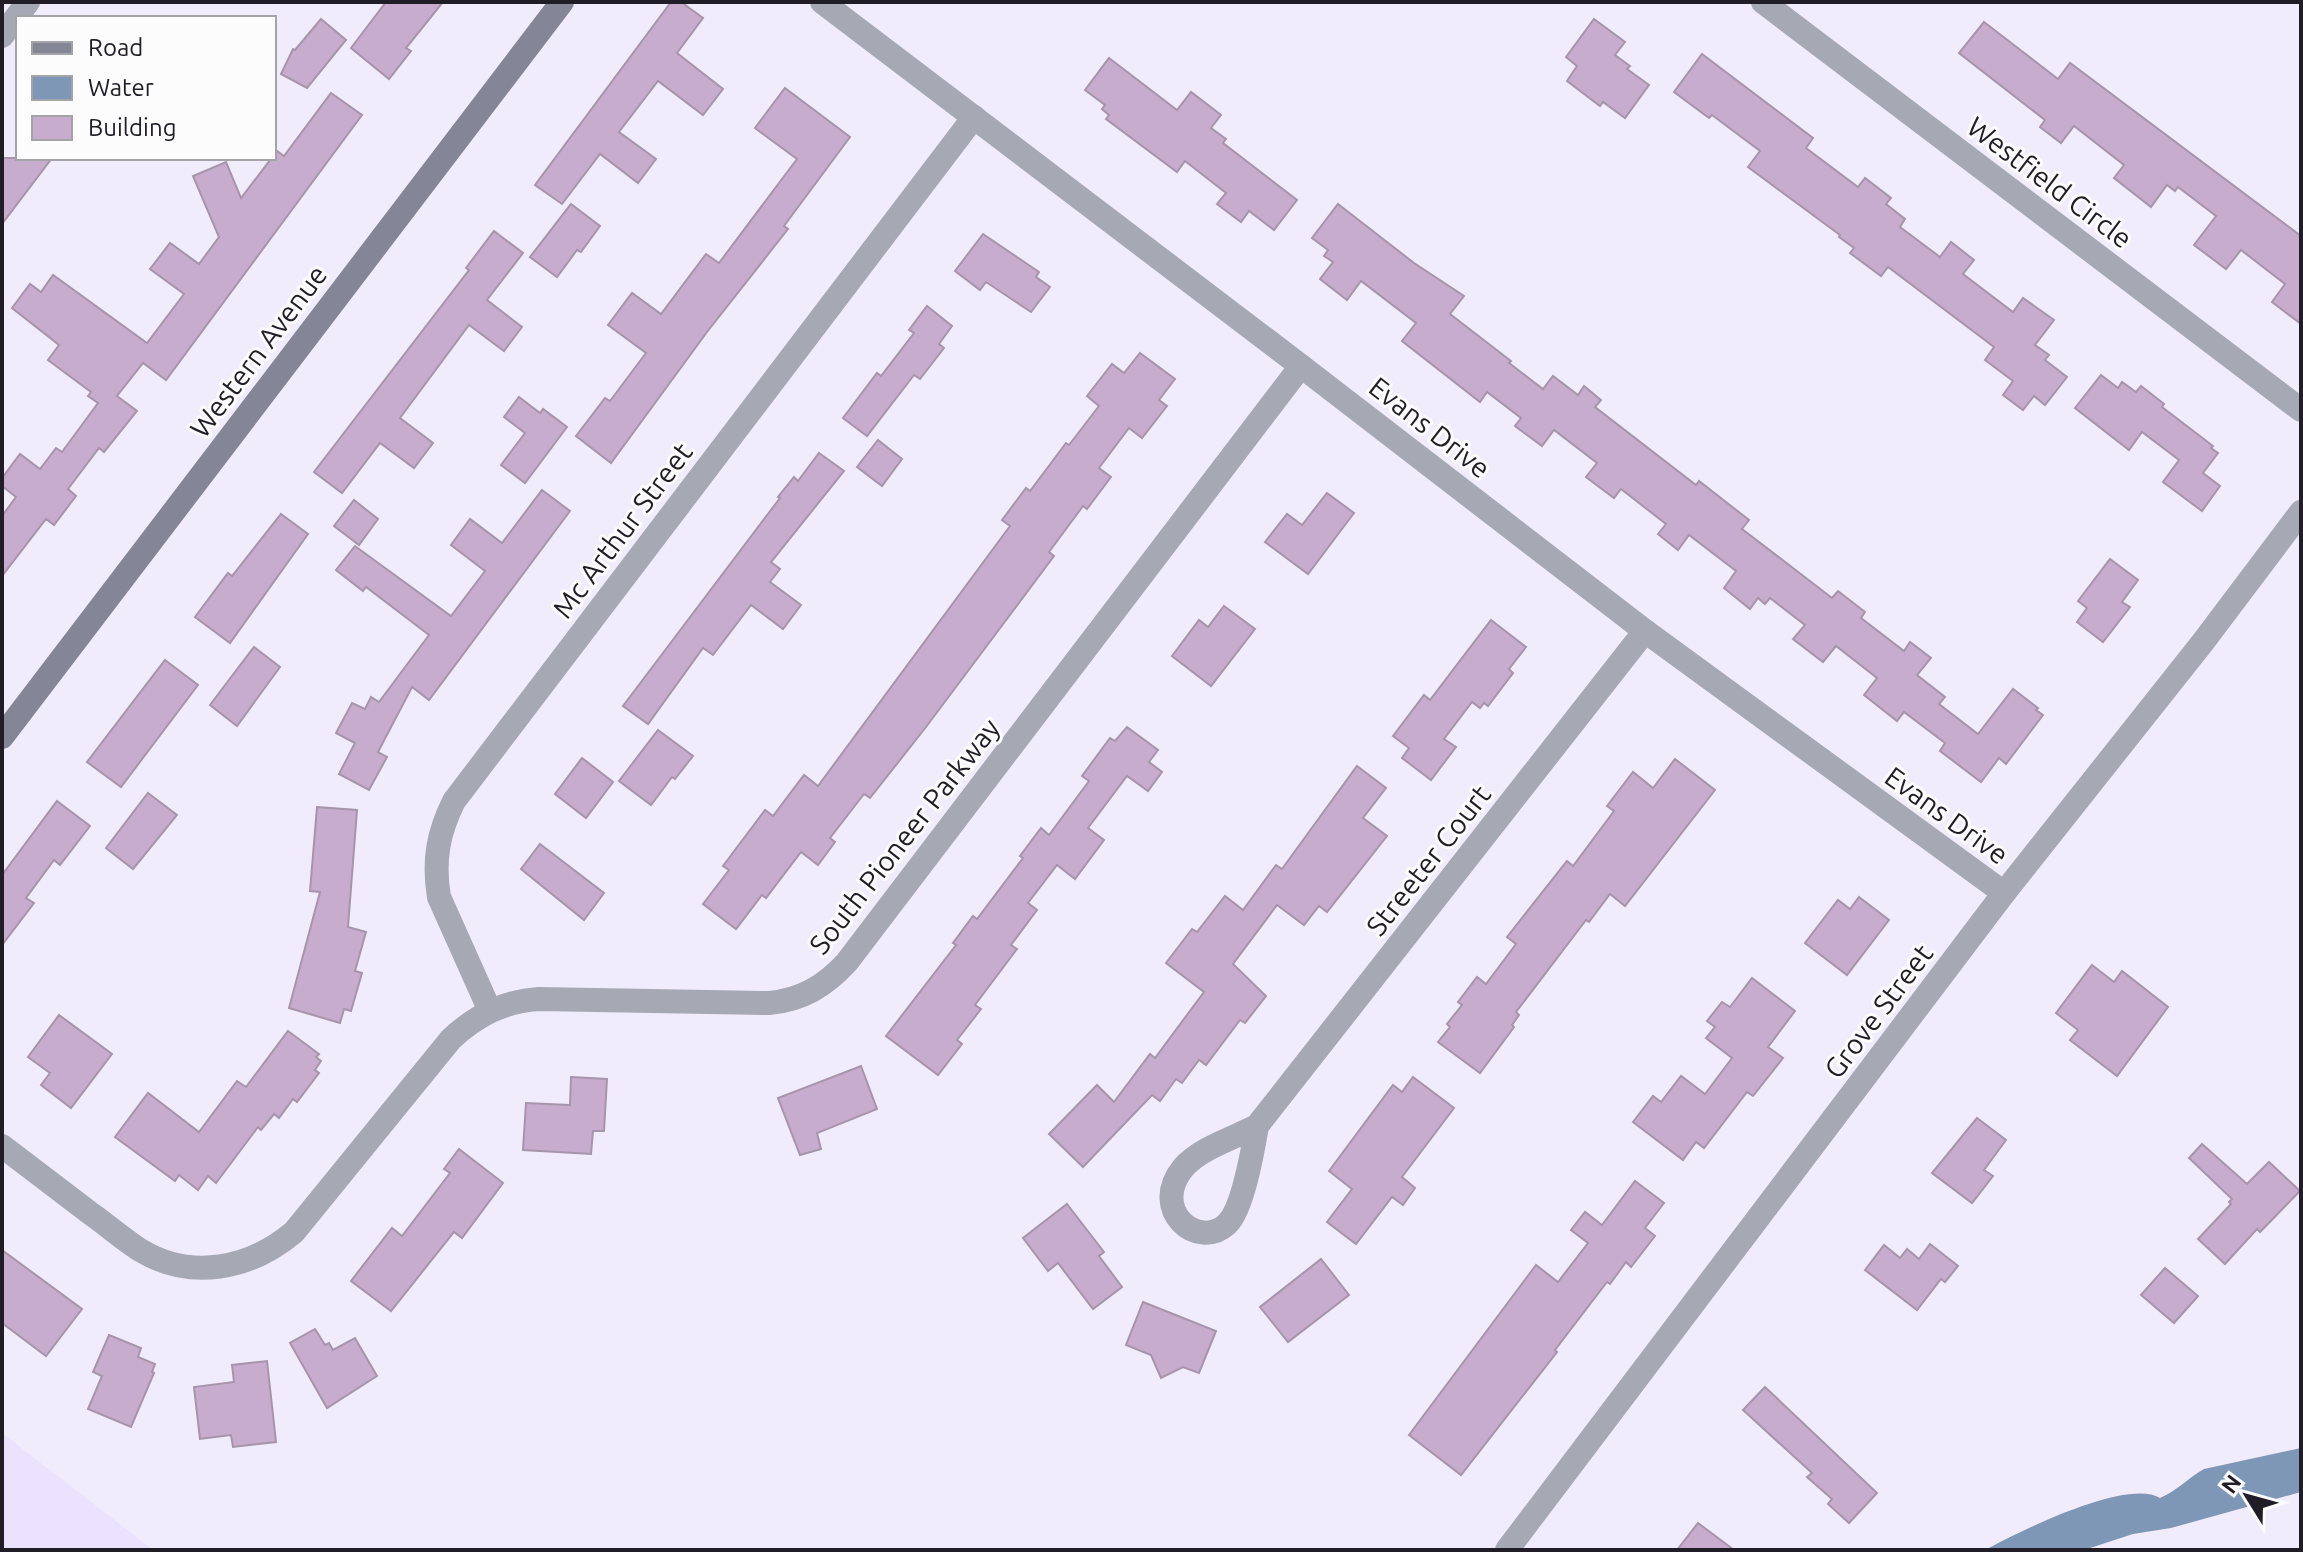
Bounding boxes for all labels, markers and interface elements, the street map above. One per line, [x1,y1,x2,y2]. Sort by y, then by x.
legend [16,16,276,160]
text: Road [88,34,143,61]
text: Water [88,74,154,101]
street label: Westfield Circle [1962,110,2138,254]
text: Building [88,114,176,141]
street label: Western Avenue [183,259,333,443]
street label: Evans Drive [1364,370,1496,484]
street label: Mc Arthur Street [546,437,698,623]
street label: South Pioneer Parkway [803,712,1005,960]
street label: Evans Drive [1880,760,2014,870]
street label: Streeter Court [1360,779,1496,941]
street label: Grove Street [1818,938,1938,1084]
north arrow [2207,1456,2287,1536]
text: N [2216,1470,2246,1498]

